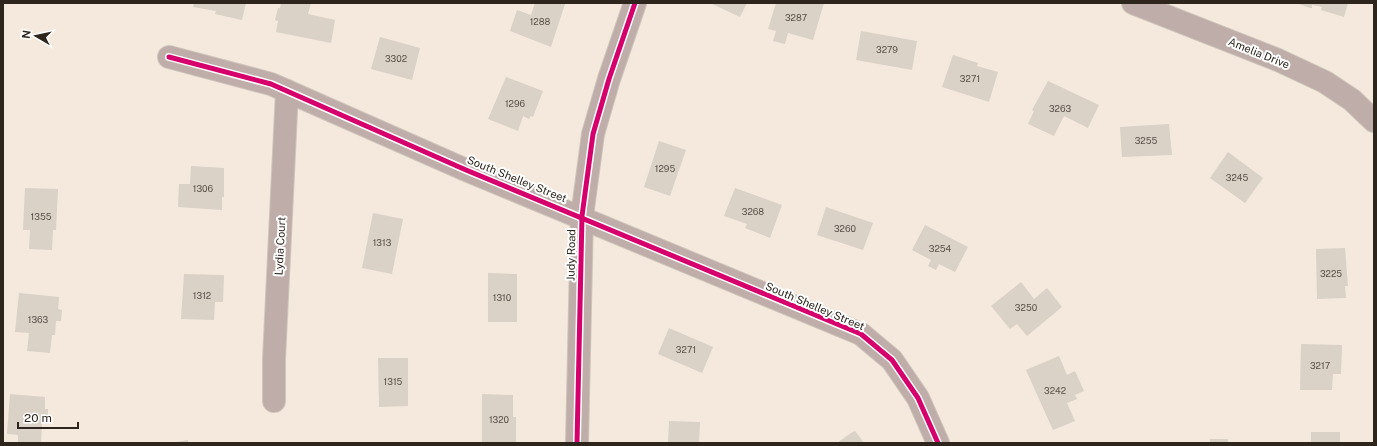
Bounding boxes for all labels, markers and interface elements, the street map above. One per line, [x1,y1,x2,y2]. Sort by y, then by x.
house number: 3287 [785,12,807,23]
north arrow [16,16,56,56]
house number: 1288 [530,16,550,27]
text: N [20,29,33,40]
street label: Amelia Drive [1227,35,1291,71]
house number: 3279 [876,44,898,55]
house number: 3302 [385,53,407,64]
house number: 3271 [960,73,980,84]
house number: 1296 [505,98,525,109]
house number: 3263 [1049,103,1071,114]
house number: 3255 [1135,135,1158,146]
street label: South Shelley Street [466,154,568,204]
house number: 1295 [655,163,675,174]
house number: 3245 [1226,172,1248,183]
house number: 1306 [193,183,214,194]
house number: 3268 [742,206,764,217]
house number: 1355 [31,211,52,222]
street label: Lydia Court [272,216,288,276]
house number: 3260 [834,223,857,234]
street label: Judy Road [565,229,577,281]
house number: 1313 [373,237,392,248]
house number: 3254 [929,243,952,254]
house number: 3225 [1320,268,1342,279]
street label: South Shelley Street [764,280,866,332]
house number: 1312 [193,290,211,301]
house number: 1310 [493,292,512,303]
house number: 3250 [1015,302,1038,313]
house number: 1363 [28,314,49,325]
house number: 3271 [676,344,696,355]
house number: 3217 [1310,360,1330,371]
house number: 1315 [384,376,403,387]
house number: 3242 [1044,385,1066,396]
scale bar [18,404,78,430]
text: 20 m [24,411,52,425]
house number: 1320 [489,414,510,425]

